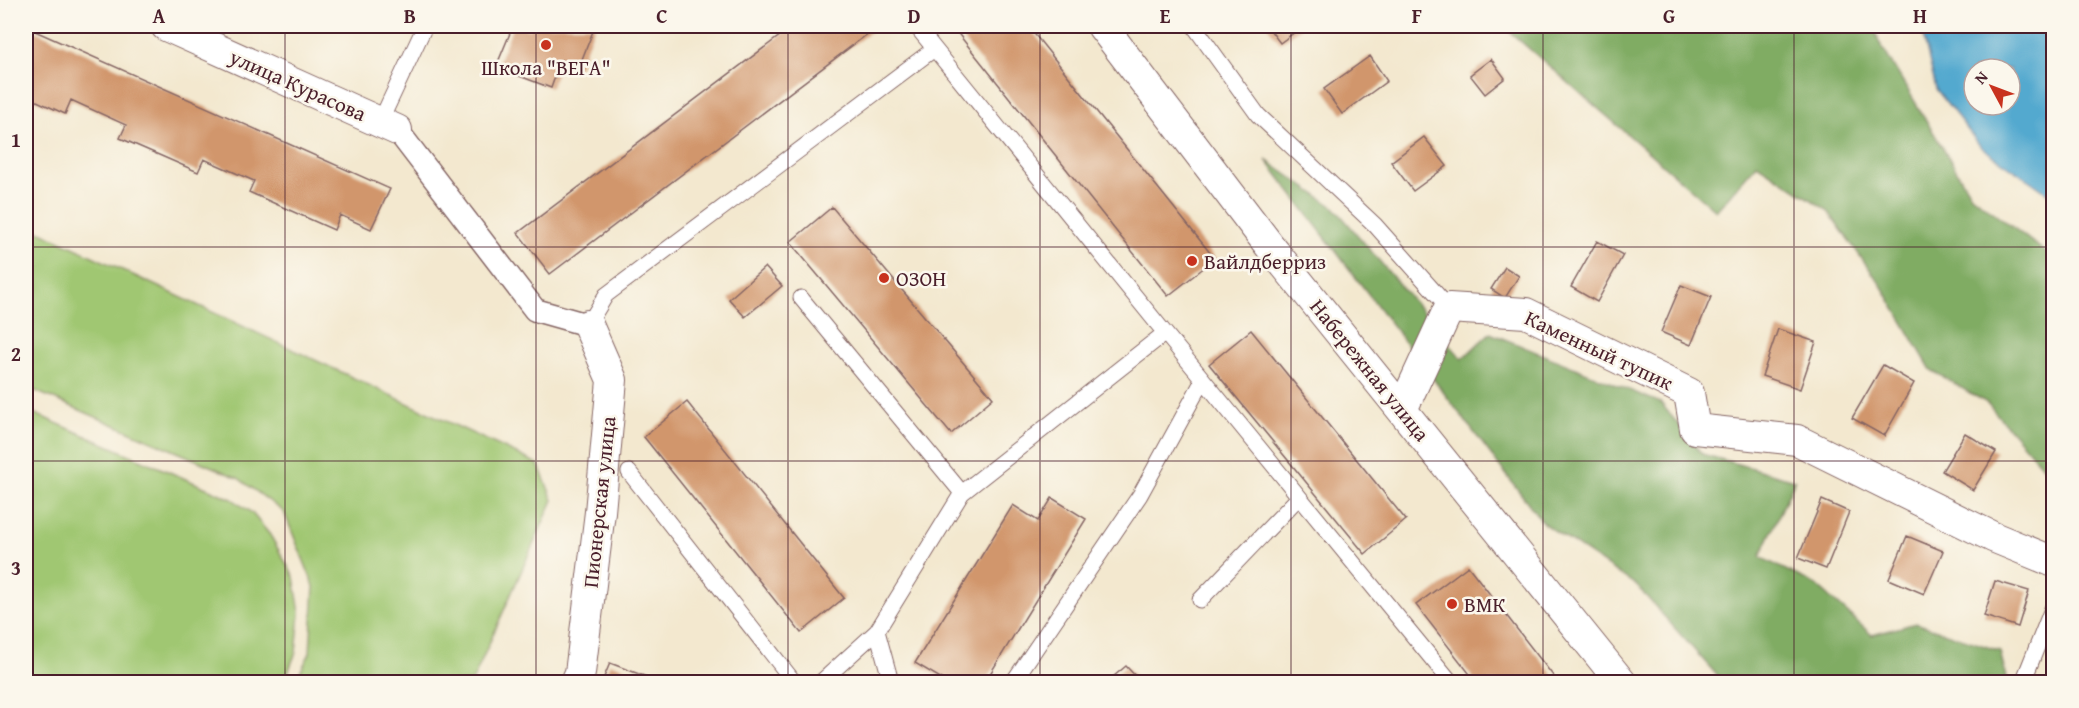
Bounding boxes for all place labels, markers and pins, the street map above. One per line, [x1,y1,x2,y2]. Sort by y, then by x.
marker: Школа "ВЕГА" [539,38,553,52]
place label: Школа "ВЕГА" [481,52,611,83]
place label: Вайлдберриз [1204,246,1326,277]
marker: Вайлдберриз [1185,254,1199,268]
place label: ОЗОН [896,263,946,294]
marker: ОЗОН [877,271,891,285]
place label: ВМК [1464,589,1505,620]
marker: ВМК [1445,597,1459,611]

